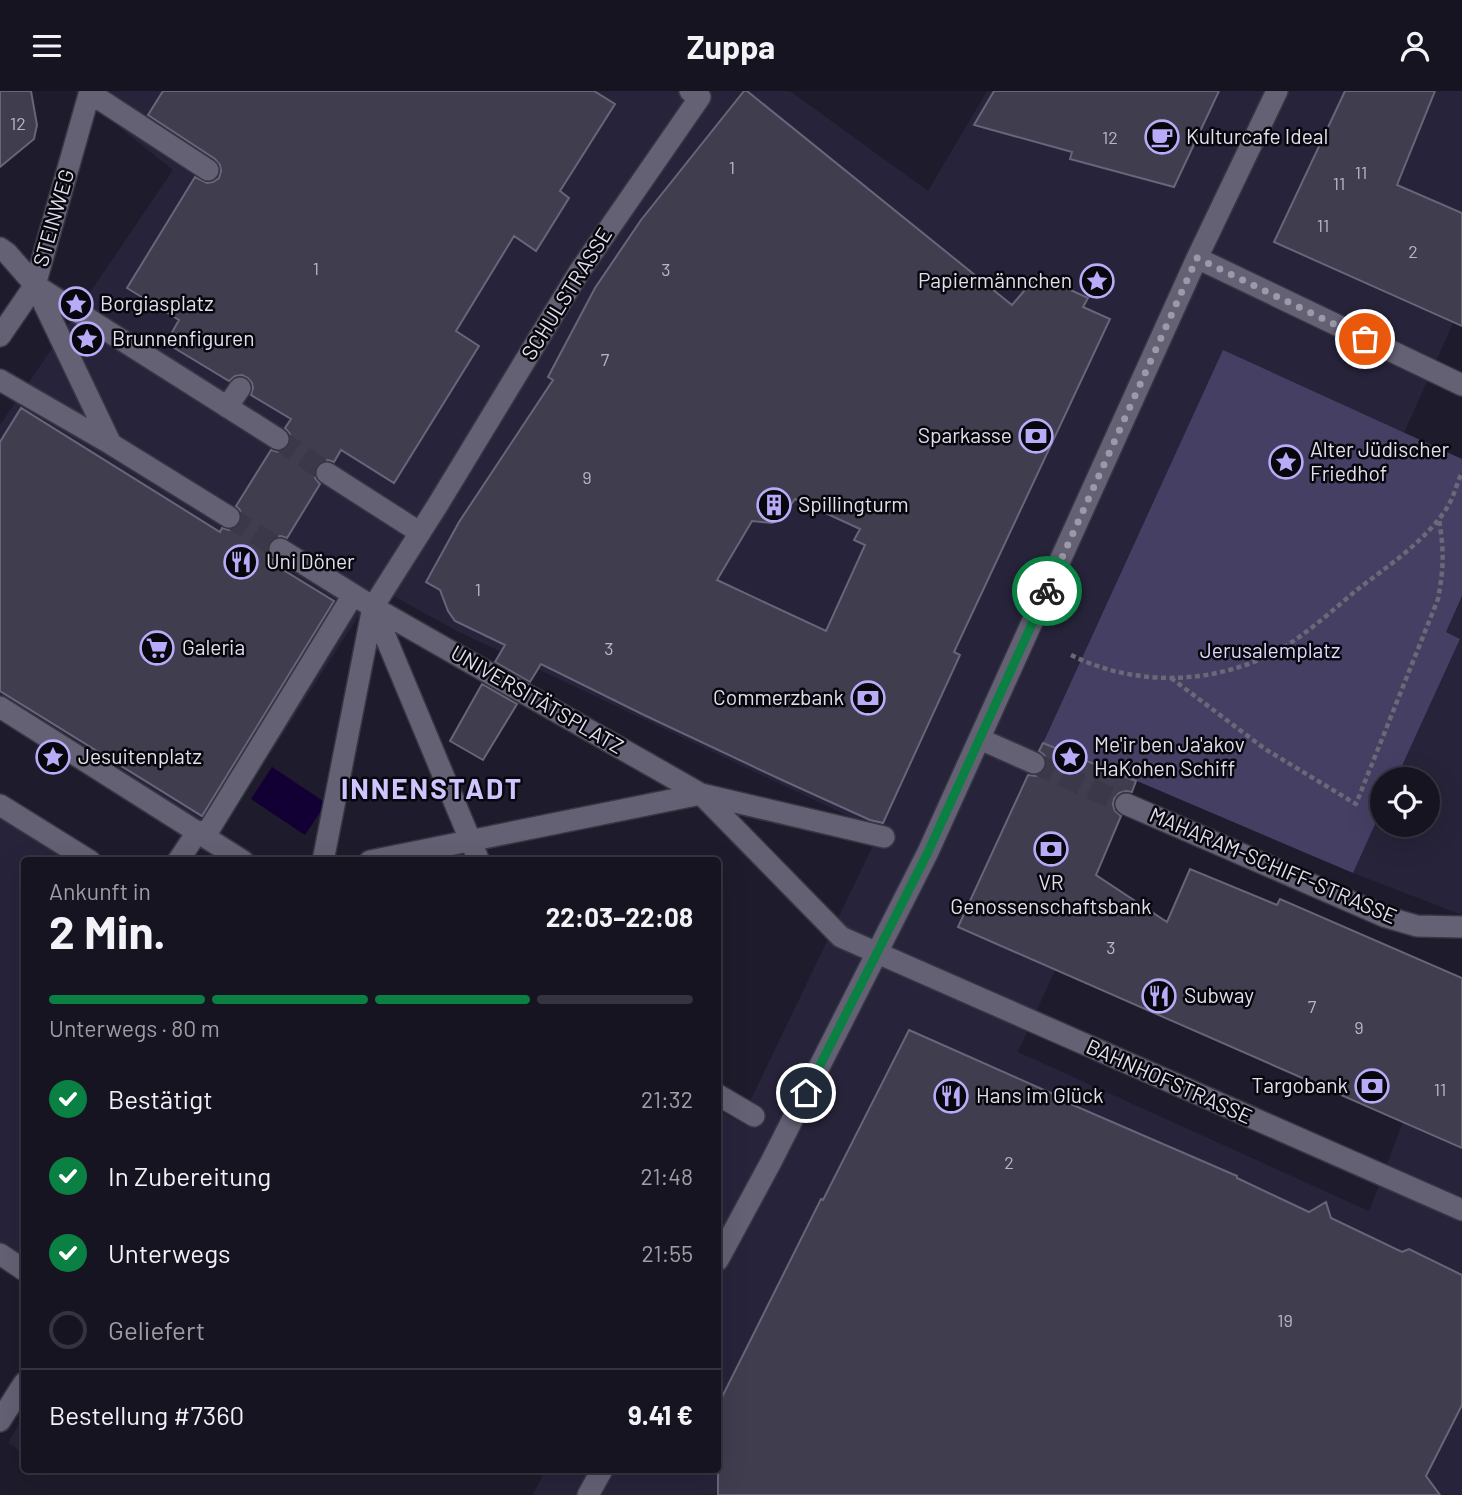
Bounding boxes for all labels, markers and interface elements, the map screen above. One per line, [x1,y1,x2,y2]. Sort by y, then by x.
icon: menu [28,27,66,65]
text: Zuppa [687,27,775,65]
icon: person [1396,27,1434,65]
house number: 12 [10,112,26,134]
cafe icon: Kulturcafe Ideal [1143,118,1181,156]
place label: Kulturcafe Ideal [1186,123,1328,148]
house number: 12 [1102,126,1118,148]
house number: 1 [729,156,735,178]
house number: 11 [1355,161,1367,183]
street label: STEINWEG [27,166,78,269]
house number: 11 [1333,172,1345,194]
house number: 11 [1317,214,1329,236]
street label: SCHULSTRASSE [515,223,616,364]
house number: 2 [1408,240,1418,262]
house number: 1 [313,257,319,279]
house number: 3 [661,258,671,280]
place icon: Papiermännchen [1078,262,1116,300]
place label: Papiermännchen [918,267,1072,292]
place icon: Borgiasplatz [57,285,95,323]
place label: Borgiasplatz [100,290,213,315]
pin [1335,309,1395,369]
place icon: Brunnenfiguren [68,320,106,358]
icon: bag [1346,320,1384,358]
place label: Brunnenfiguren [112,325,254,350]
house number: 7 [601,348,610,370]
bank icon: Sparkasse [1017,417,1055,455]
place label: Sparkasse [918,422,1012,447]
place label: Alter Jüdischer Friedhof [1310,436,1450,485]
place icon: Alter Jüdischer Friedhof [1267,443,1305,481]
house number: 9 [582,466,592,488]
building icon: Spillingturm [755,486,793,524]
place label: Spillingturm [798,491,909,516]
restaurant icon: Uni Döner [222,543,260,581]
place label: Uni Döner [266,548,355,573]
courier [1012,556,1082,626]
icon: bike [1028,572,1066,610]
house number: 1 [475,578,481,600]
supermarket icon: Galeria [138,629,176,667]
place label: Galeria [182,634,245,659]
house number: 3 [604,637,614,659]
park label: Jerusalemplatz [1200,637,1340,662]
street label: UNIVERSITÄTSPLATZ [447,639,628,758]
bank icon: Commerzbank [849,679,887,717]
place label: Commerzbank [713,684,844,709]
place label: Me'ir ben Ja'akov HaKohen Schiff [1094,731,1245,780]
place icon: Jesuitenplatz [34,738,72,776]
place icon: Me'ir ben Ja'akov HaKohen Schiff [1051,738,1089,776]
place label: Jesuitenplatz [78,743,202,768]
map controls [1370,767,1440,837]
button: locate [1370,767,1440,837]
district label: INNENSTADT [341,771,523,805]
street label: MAHARAM-SCHIFF-STRASSE [1146,801,1401,928]
bank icon: VR Genossenschaftsbank [1032,830,1070,868]
place label: VR Genossenschaftsbank [950,869,1152,918]
text: Ankunft in [49,877,151,905]
text: 22:03–22:08 [546,901,693,932]
text: 2 Min. [49,903,166,958]
house number: 3 [1106,936,1116,958]
restaurant icon: Subway [1140,977,1178,1015]
place label: Subway [1184,982,1254,1007]
house number: 7 [1308,995,1317,1017]
text: Unterwegs · 80 m [49,1014,220,1042]
house number: 9 [1354,1016,1364,1038]
street label: BAHNHOFSTRASSE [1083,1033,1256,1128]
pin [776,1063,836,1123]
bank icon: Targobank [1353,1067,1391,1105]
place label: Targobank [1252,1072,1348,1097]
icon: home [787,1074,825,1112]
restaurant icon: Hans im Glück [932,1077,970,1115]
house number: 11 [1434,1078,1446,1100]
icon: check [49,1080,87,1118]
place label: Hans im Glück [976,1082,1103,1107]
text: Bestätigt [108,1083,213,1114]
text: 21:32 [641,1085,693,1113]
house number: 2 [1004,1151,1014,1173]
icon: check [49,1157,87,1195]
text: In Zubereitung [108,1160,271,1191]
text: 21:48 [640,1162,693,1190]
icon: check [49,1234,87,1272]
text: Unterwegs [108,1237,230,1268]
text: 21:55 [642,1239,693,1267]
house number: 19 [1277,1309,1293,1331]
text: Geliefert [108,1314,205,1345]
text: Bestellung #7360 [49,1399,244,1430]
text: 9.41 € [628,1399,693,1430]

